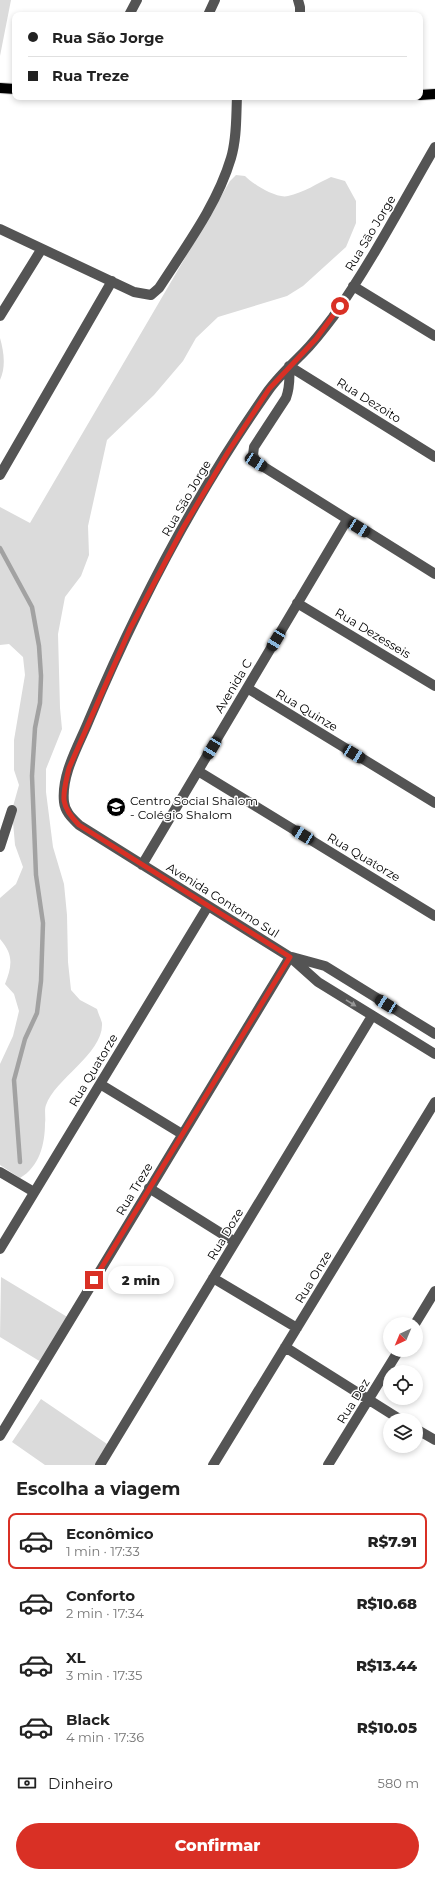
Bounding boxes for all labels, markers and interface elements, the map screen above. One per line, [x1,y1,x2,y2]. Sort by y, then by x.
text: Rua São Jorge [52,28,164,47]
text: Rua Treze [52,66,129,85]
street label: Rua São Jorge [341,192,399,274]
route start [331,297,349,315]
street label: Rua Dezoito [334,374,404,426]
car [243,450,269,474]
street label: Rua São Jorge [158,457,214,539]
car [346,517,372,539]
street label: Rua Dezesseis [333,605,414,661]
car [265,627,287,653]
street label: Avenida C [211,656,255,716]
street label: Rua Quinze [273,686,341,734]
car [201,735,223,761]
car [341,743,367,765]
place label: Centro Social Shalom - Colégio Shalom [130,793,258,822]
school or university icon: Centro Social Shalom - Colégio Shalom [105,796,127,818]
car [290,824,316,846]
street label: Rua Quatorze [325,829,403,885]
street label: Avenida Contorno Sul [164,859,282,941]
car [373,993,399,1015]
one-way arrow [345,999,357,1006]
street label: Rua Quatorze [65,1031,121,1109]
street label: Rua Treze [112,1160,156,1218]
street label: Rua Doze [204,1205,246,1263]
street label: Rua Onze [292,1248,334,1306]
callout: 2 min [108,1266,174,1294]
route end [85,1271,103,1289]
text: 2 min [122,1272,160,1288]
north arrow [383,1317,423,1357]
map controls [383,1317,423,1453]
button: locate [383,1365,423,1405]
street label: Rua Dez [333,1376,373,1426]
button: layers [383,1413,423,1453]
text: Escolha a viagem [16,1478,180,1500]
icon: car [18,1523,54,1559]
text: Econômico [66,1524,154,1543]
text: R$7.91 [368,1532,417,1551]
text: 1 min · 17:33 [66,1543,140,1559]
icon: car [18,1585,54,1621]
text: Conforto [66,1586,135,1605]
text: R$10.68 [356,1594,417,1613]
text: 2 min · 17:34 [66,1605,144,1621]
icon: car [18,1647,54,1683]
text: XL [66,1648,85,1667]
text: R$13.44 [356,1656,417,1675]
text: 3 min · 17:35 [66,1667,142,1683]
icon: car [18,1709,54,1745]
text: Black [66,1710,110,1729]
text: R$10.05 [357,1718,417,1737]
text: 4 min · 17:36 [66,1729,144,1745]
icon: cash [16,1772,38,1794]
text: Dinheiro [48,1774,113,1793]
text: 580 m [378,1775,419,1791]
button: Confirmar [16,1823,419,1869]

